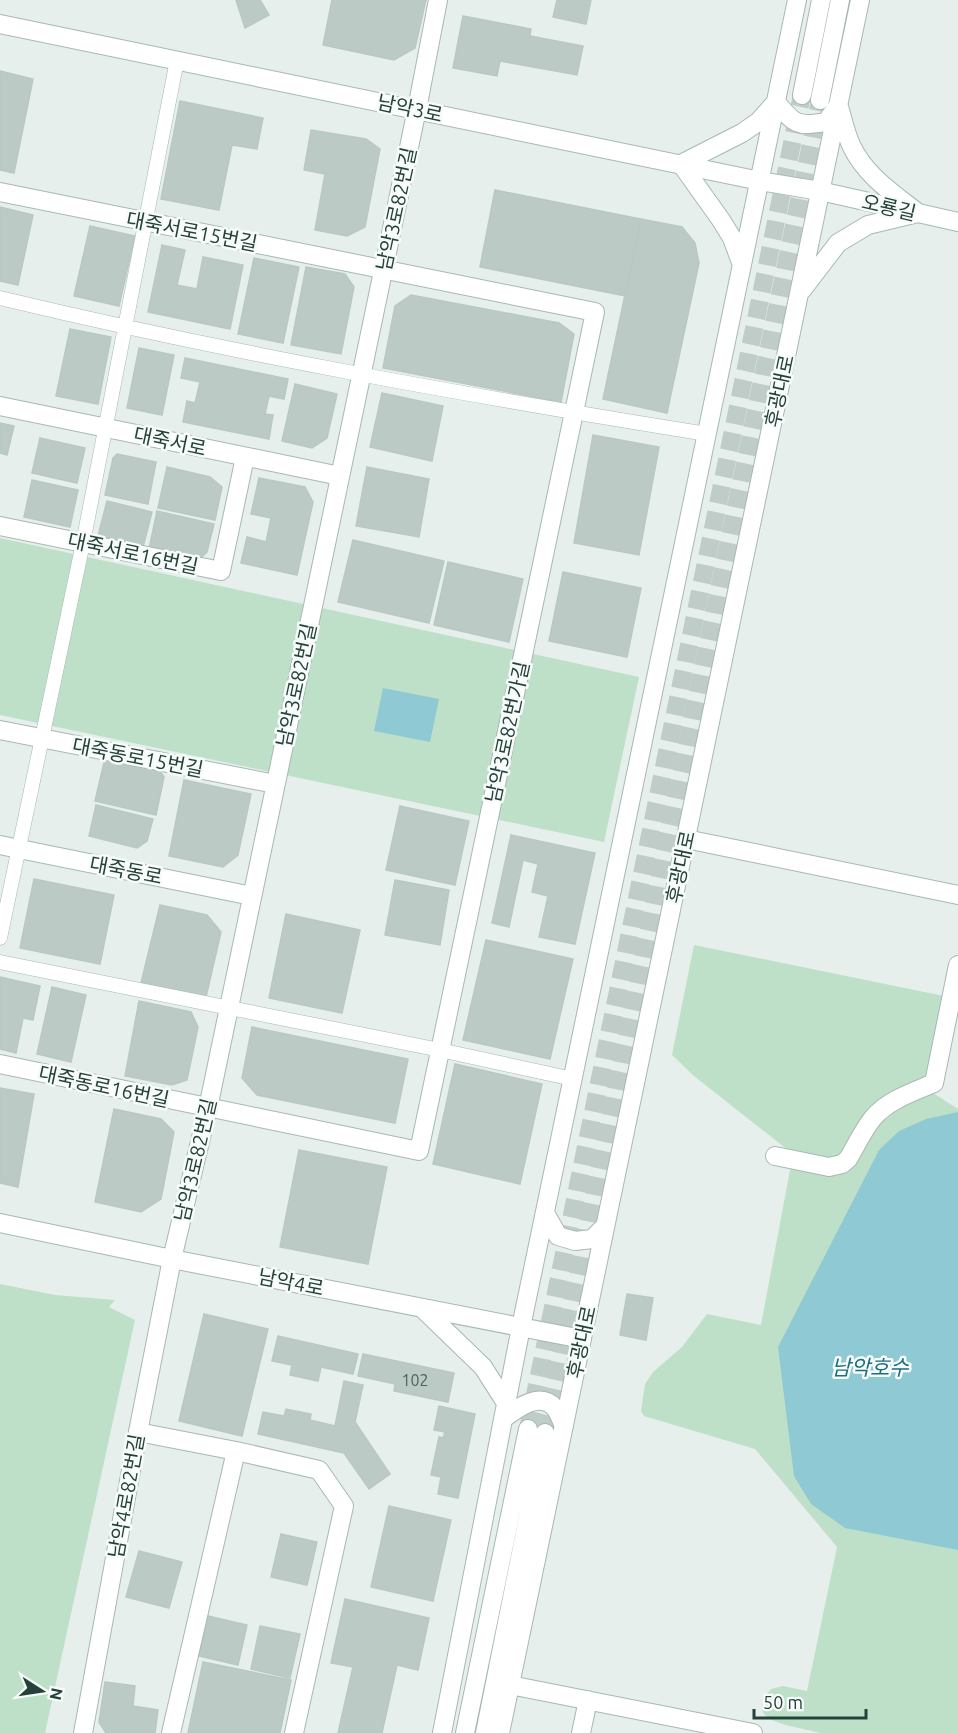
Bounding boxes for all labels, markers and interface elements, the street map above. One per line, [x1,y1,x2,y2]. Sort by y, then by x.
street label: 남악3로 [375,90,445,126]
street label: 남악3로82번길 [372,145,420,273]
street label: 오룡길 [860,190,918,224]
street label: 대죽서로15번길 [125,207,259,255]
street label: 후광대로 [760,353,798,429]
street label: 대죽서로 [132,422,208,460]
street label: 대죽서로16번길 [66,528,200,578]
street label: 남악3로82번길 [272,621,320,749]
street label: 남악3로82번가길 [481,659,533,805]
street label: 대죽동로15번길 [71,733,205,781]
street label: 후광대로 [661,829,699,905]
street label: 대죽동로 [88,852,164,888]
street label: 대죽동로16번길 [37,1061,171,1111]
street label: 남악3로82번길 [170,1096,220,1224]
street label: 남악4로 [256,1264,326,1300]
street label: 후광대로 [562,1304,600,1380]
water label: 남악호수 [831,1355,909,1379]
house number: 102 [401,1371,429,1389]
street label: 남악4로82번길 [104,1432,148,1560]
north arrow [12,1661,72,1721]
scale bar [754,1682,866,1720]
text: N [47,1686,67,1702]
text: 50 m [763,1692,803,1712]

